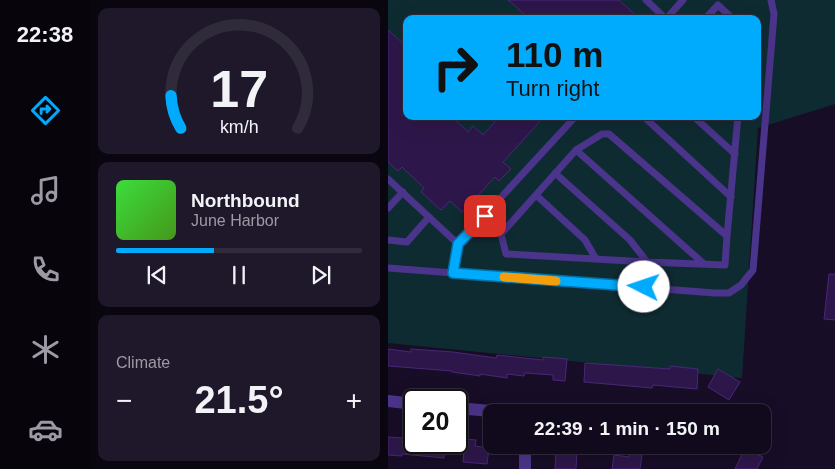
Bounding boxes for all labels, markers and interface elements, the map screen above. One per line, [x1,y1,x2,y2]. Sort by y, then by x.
text: 22:38 [17,22,73,47]
icon: right [423,35,488,100]
text: 110 m [506,35,603,74]
text: 17 [210,60,268,118]
text: Turn right [506,76,599,101]
icon: directions [28,93,63,128]
text: km/h [220,117,258,137]
icon: music [28,173,63,208]
text: Northbound [191,190,300,211]
pin [464,195,506,237]
icon: arrive [471,202,499,230]
text: June Harbor [191,212,279,229]
icon: phone [28,252,63,287]
position arrow [617,260,669,312]
icon: previous [143,261,171,289]
icon: pause [225,261,253,289]
icon: next [307,261,335,289]
icon: climate [28,332,63,367]
text: Climate [116,354,170,371]
text: 21.5° [194,379,284,421]
text: − [116,385,132,416]
text: + [346,385,362,416]
speed limit sign: 20 [403,389,468,454]
icon: car [28,412,63,447]
text: 22:39 · 1 min · 150 m [534,418,720,439]

